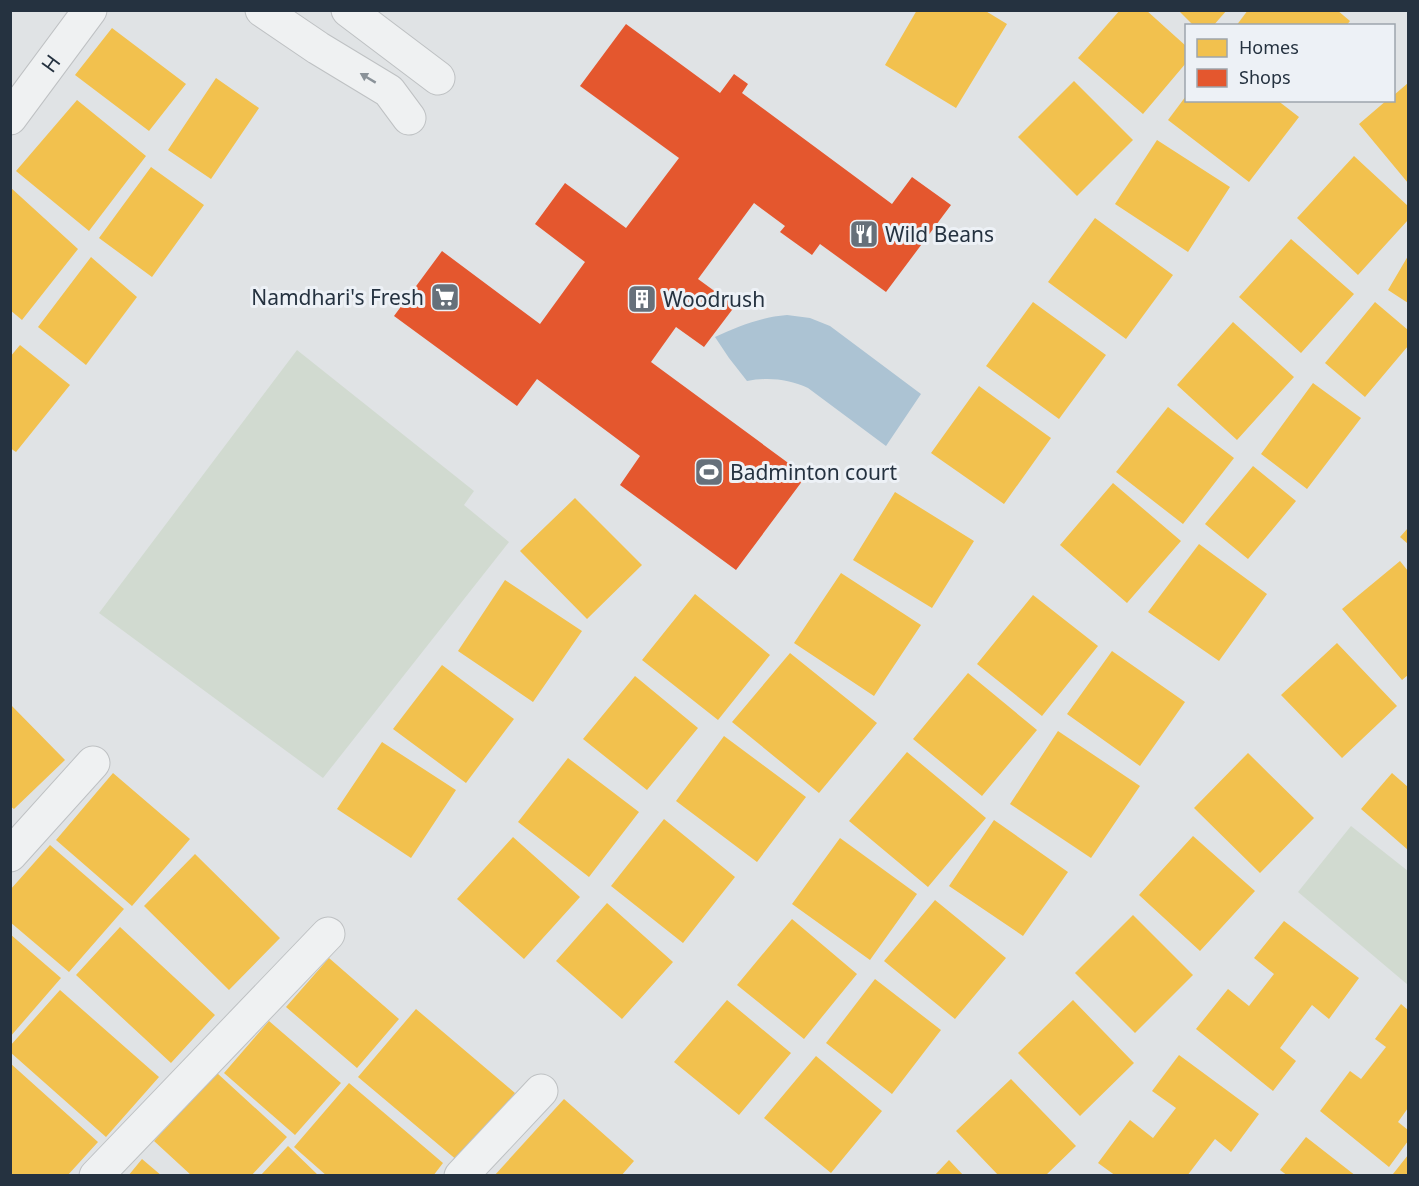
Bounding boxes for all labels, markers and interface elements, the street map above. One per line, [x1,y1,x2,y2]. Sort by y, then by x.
legend [1185,24,1395,102]
text: Homes [1239,35,1299,59]
street label: H [35,49,66,78]
text: Shops [1239,65,1291,89]
one-way arrow [360,72,376,83]
restaurant icon: Wild Beans [848,218,880,250]
place label: Wild Beans [885,220,994,248]
supermarket icon: Namdhari's Fresh [429,281,461,313]
place label: Namdhari's Fresh [251,283,424,311]
building icon: Woodrush [626,283,658,315]
place label: Woodrush [663,285,765,313]
sports icon: Badminton court [693,456,725,488]
place label: Badminton court [730,458,898,486]

